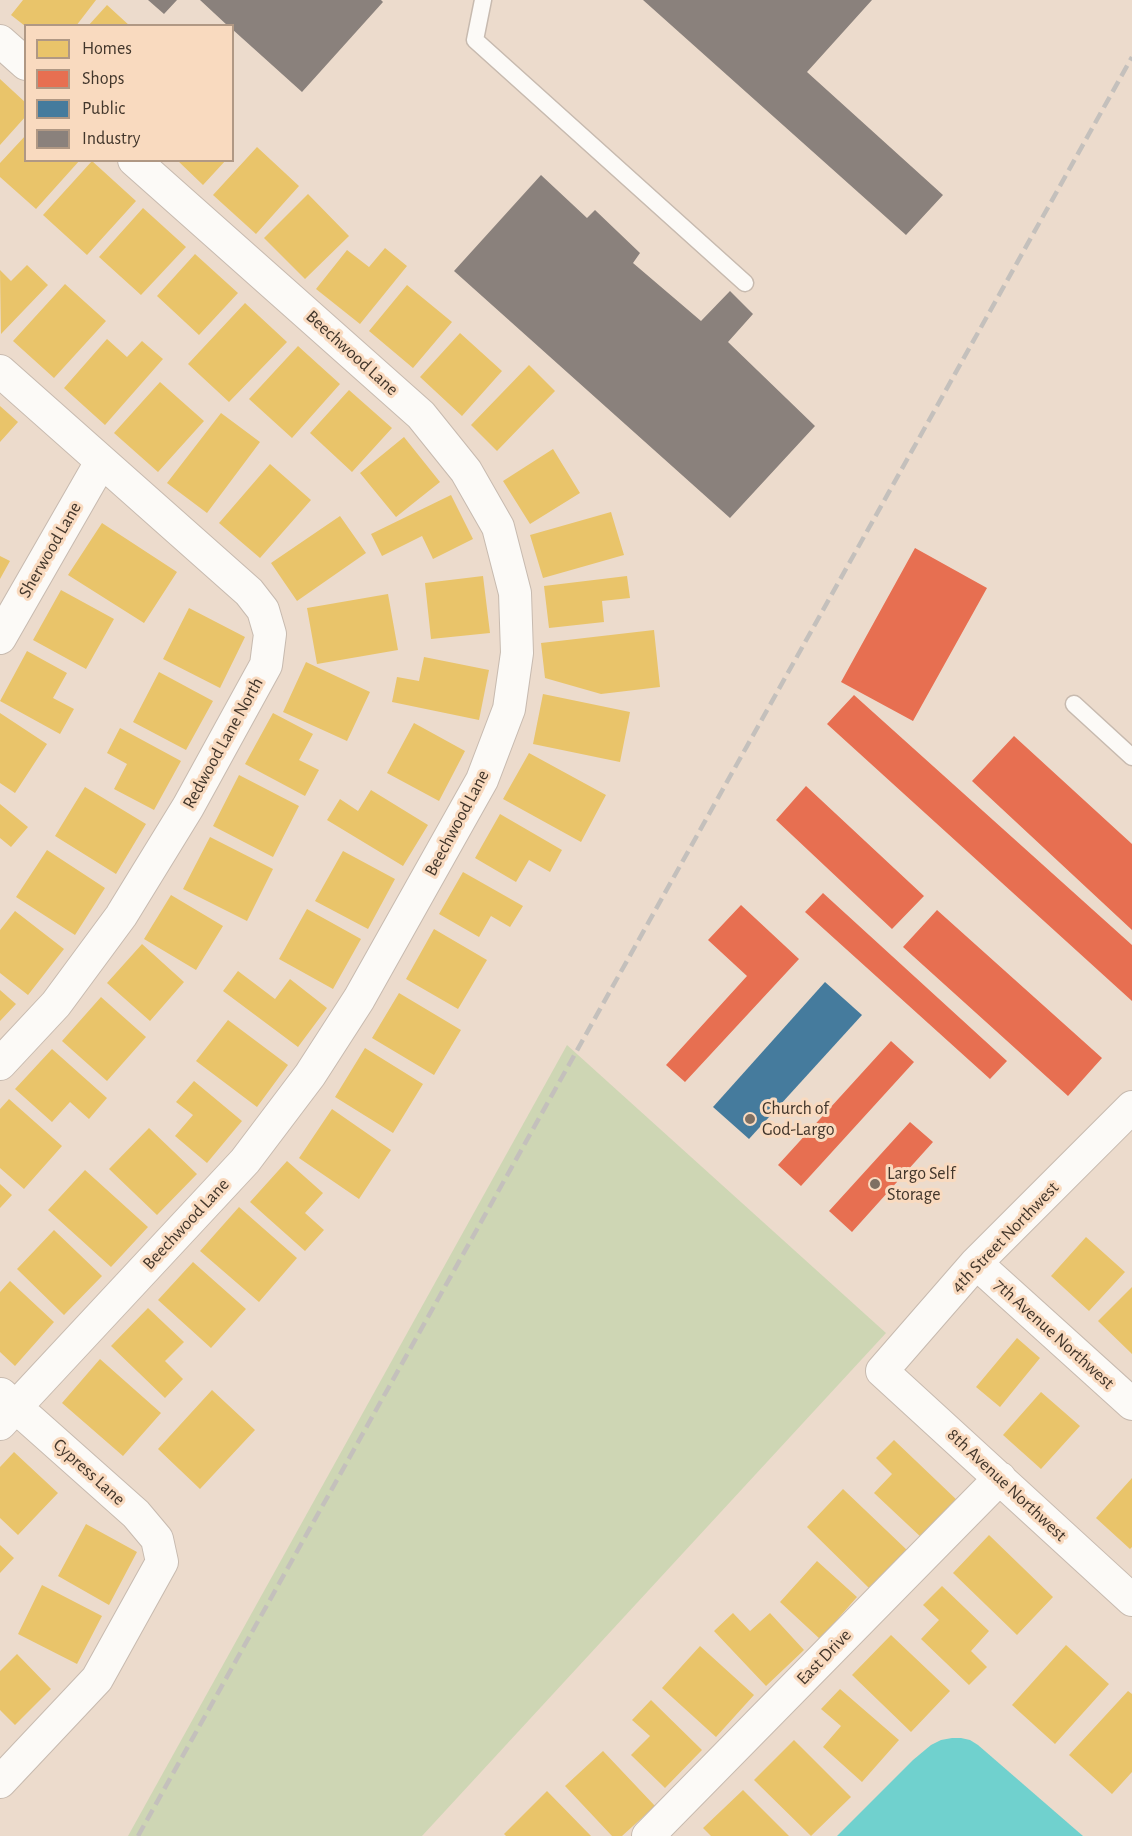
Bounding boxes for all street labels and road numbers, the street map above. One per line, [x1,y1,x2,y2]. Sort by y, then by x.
street label: Beechwood Lane [301,306,403,400]
street label: Sherwood Lane [14,498,86,602]
street label: Redwood Lane North [178,674,268,812]
street label: Beechwood Lane [420,766,494,880]
street label: Beechwood Lane [138,1174,234,1274]
street label: 4th Street Northwest [947,1177,1063,1297]
street label: 7th Avenue Northwest [989,1274,1119,1394]
street label: 8th Avenue Northwest [943,1424,1071,1546]
street label: Cypress Lane [49,1434,129,1510]
street label: East Drive [792,1625,856,1689]

